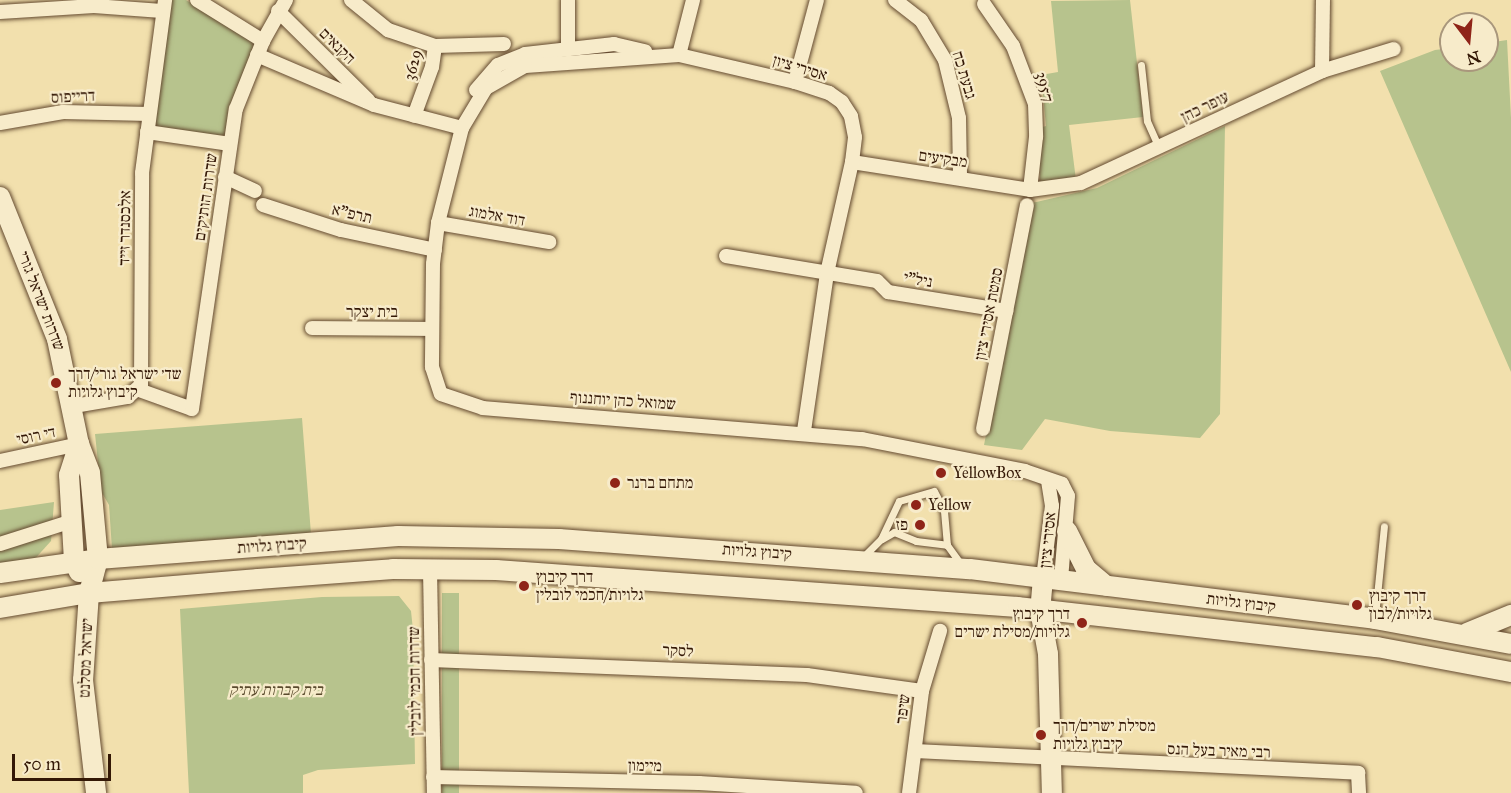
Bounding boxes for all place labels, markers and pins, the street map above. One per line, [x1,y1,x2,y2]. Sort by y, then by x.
place label: שד׳ ישראל גורי/דרך קיבוץ גלויות [68,364,181,402]
marker: שד׳ ישראל גורי/דרך קיבוץ גלויות [49,376,63,390]
place label: YellowBox [953,463,1021,483]
marker: YellowBox [934,466,948,480]
place label: מתחם ברנר [627,473,693,493]
marker: מתחם ברנר [608,476,622,490]
place label: Yellow [928,495,971,515]
marker: Yellow [909,498,923,512]
place label: פז [896,515,908,535]
marker: פז [913,518,927,532]
place label: דרך קיבוץ גלויות/חכמי לובלין [536,567,644,605]
marker: דרך קיבוץ גלויות/חכמי לובלין [517,579,531,593]
place label: דרך קיבוץ גלויות/לבון [1369,586,1432,624]
marker: דרך קיבוץ גלויות/לבון [1350,598,1364,612]
place label: דרך קיבוץ גלויות/מסילת ישרים [955,604,1070,642]
marker: דרך קיבוץ גלויות/מסילת ישרים [1075,616,1089,630]
place label: מסילת ישרים/דרך קיבוץ גלויות [1053,716,1156,754]
marker: מסילת ישרים/דרך קיבוץ גלויות [1034,728,1048,742]

